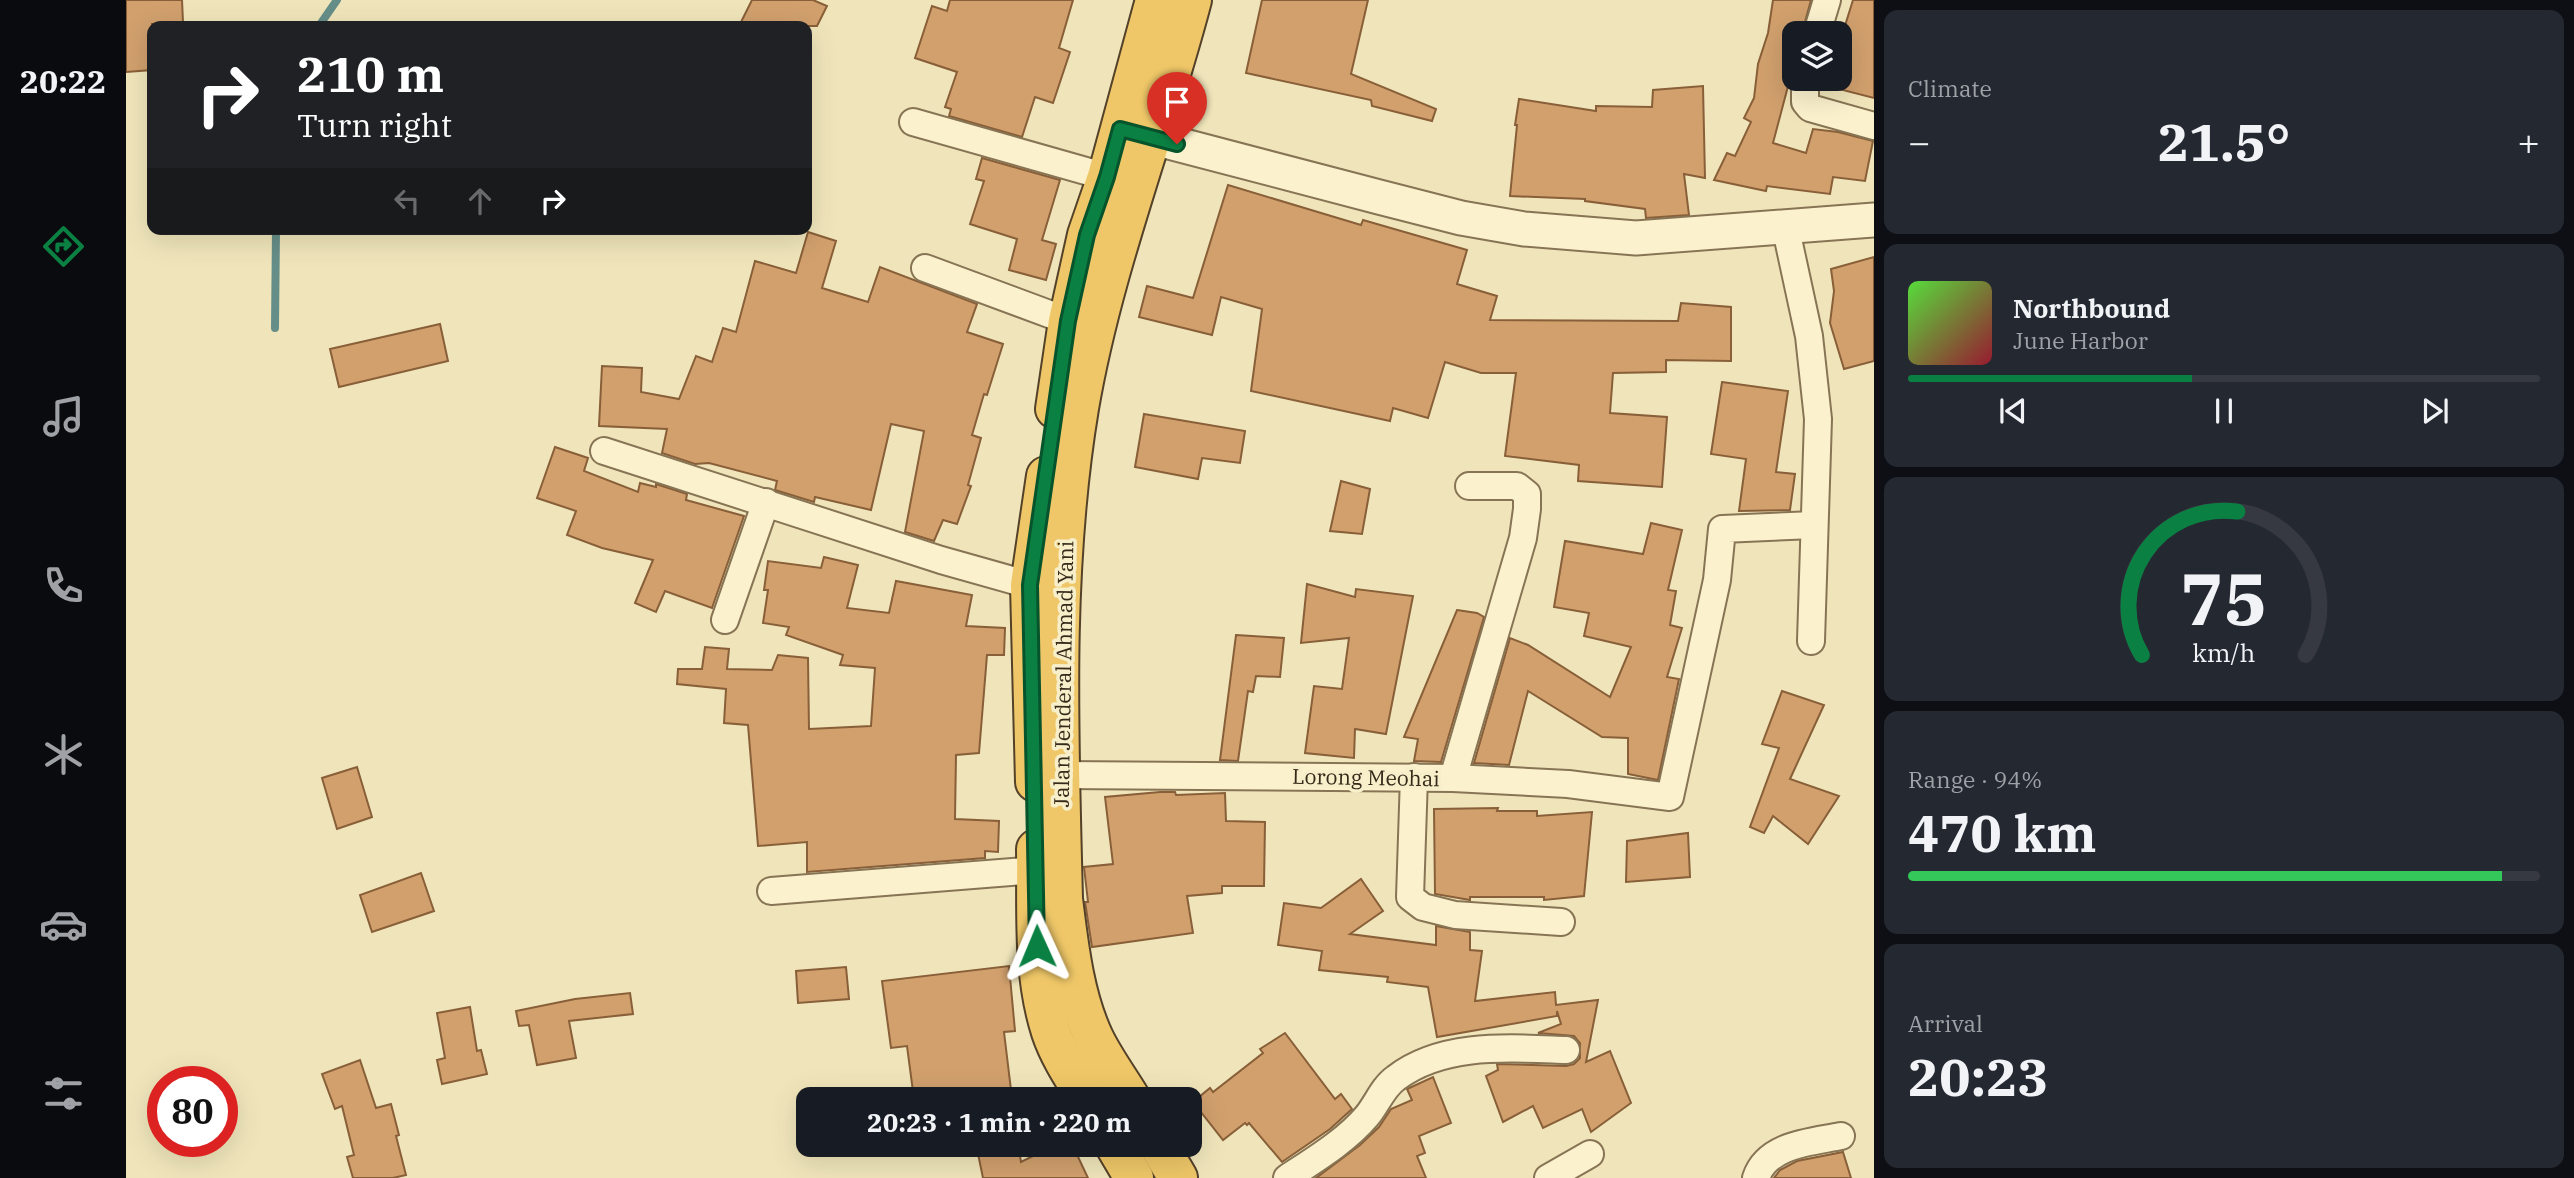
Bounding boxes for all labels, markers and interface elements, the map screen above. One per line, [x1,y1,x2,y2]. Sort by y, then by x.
map controls [1782,21,1852,91]
button: layers [1782,21,1852,91]
text: 210 m [297,42,444,105]
icon: right [182,49,273,140]
text: 20:22 [20,60,106,102]
pin [1147,72,1207,144]
text: Climate [1908,73,1992,103]
icon: arrive [1158,83,1196,121]
text: Turn right [297,104,452,146]
text: 21.5° [2158,108,2290,175]
text: − [1908,117,1931,166]
text: + [2517,117,2540,166]
icon: left [388,182,426,220]
icon: ahead [461,182,499,220]
icon: right [534,182,572,220]
icon: directions [39,222,88,271]
text: Northbound [2013,291,2170,325]
text: June Harbor [2013,325,2148,355]
icon: music [39,392,88,441]
icon: previous [1994,392,2032,430]
icon: pause [2205,392,2243,430]
icon: next [2416,392,2454,430]
street label: Jalan Jenderal Ahmad Yani [1047,540,1079,808]
text: 75 [2180,550,2268,645]
icon: phone [39,561,88,610]
text: km/h [2192,636,2256,669]
icon: climate [39,730,88,779]
street label: Lorong Meohai [1292,762,1440,792]
text: Range · 94% [1908,764,2042,794]
text: 470 km [1908,799,2097,866]
icon: car [39,900,88,949]
position arrow [1000,909,1074,983]
text: Arrival [1908,1008,1983,1038]
text: 20:23 [1908,1043,2049,1110]
speed limit sign: 80 [147,1066,238,1157]
icon: filters [39,1069,88,1118]
text: 20:23 · 1 min · 220 m [867,1105,1131,1139]

